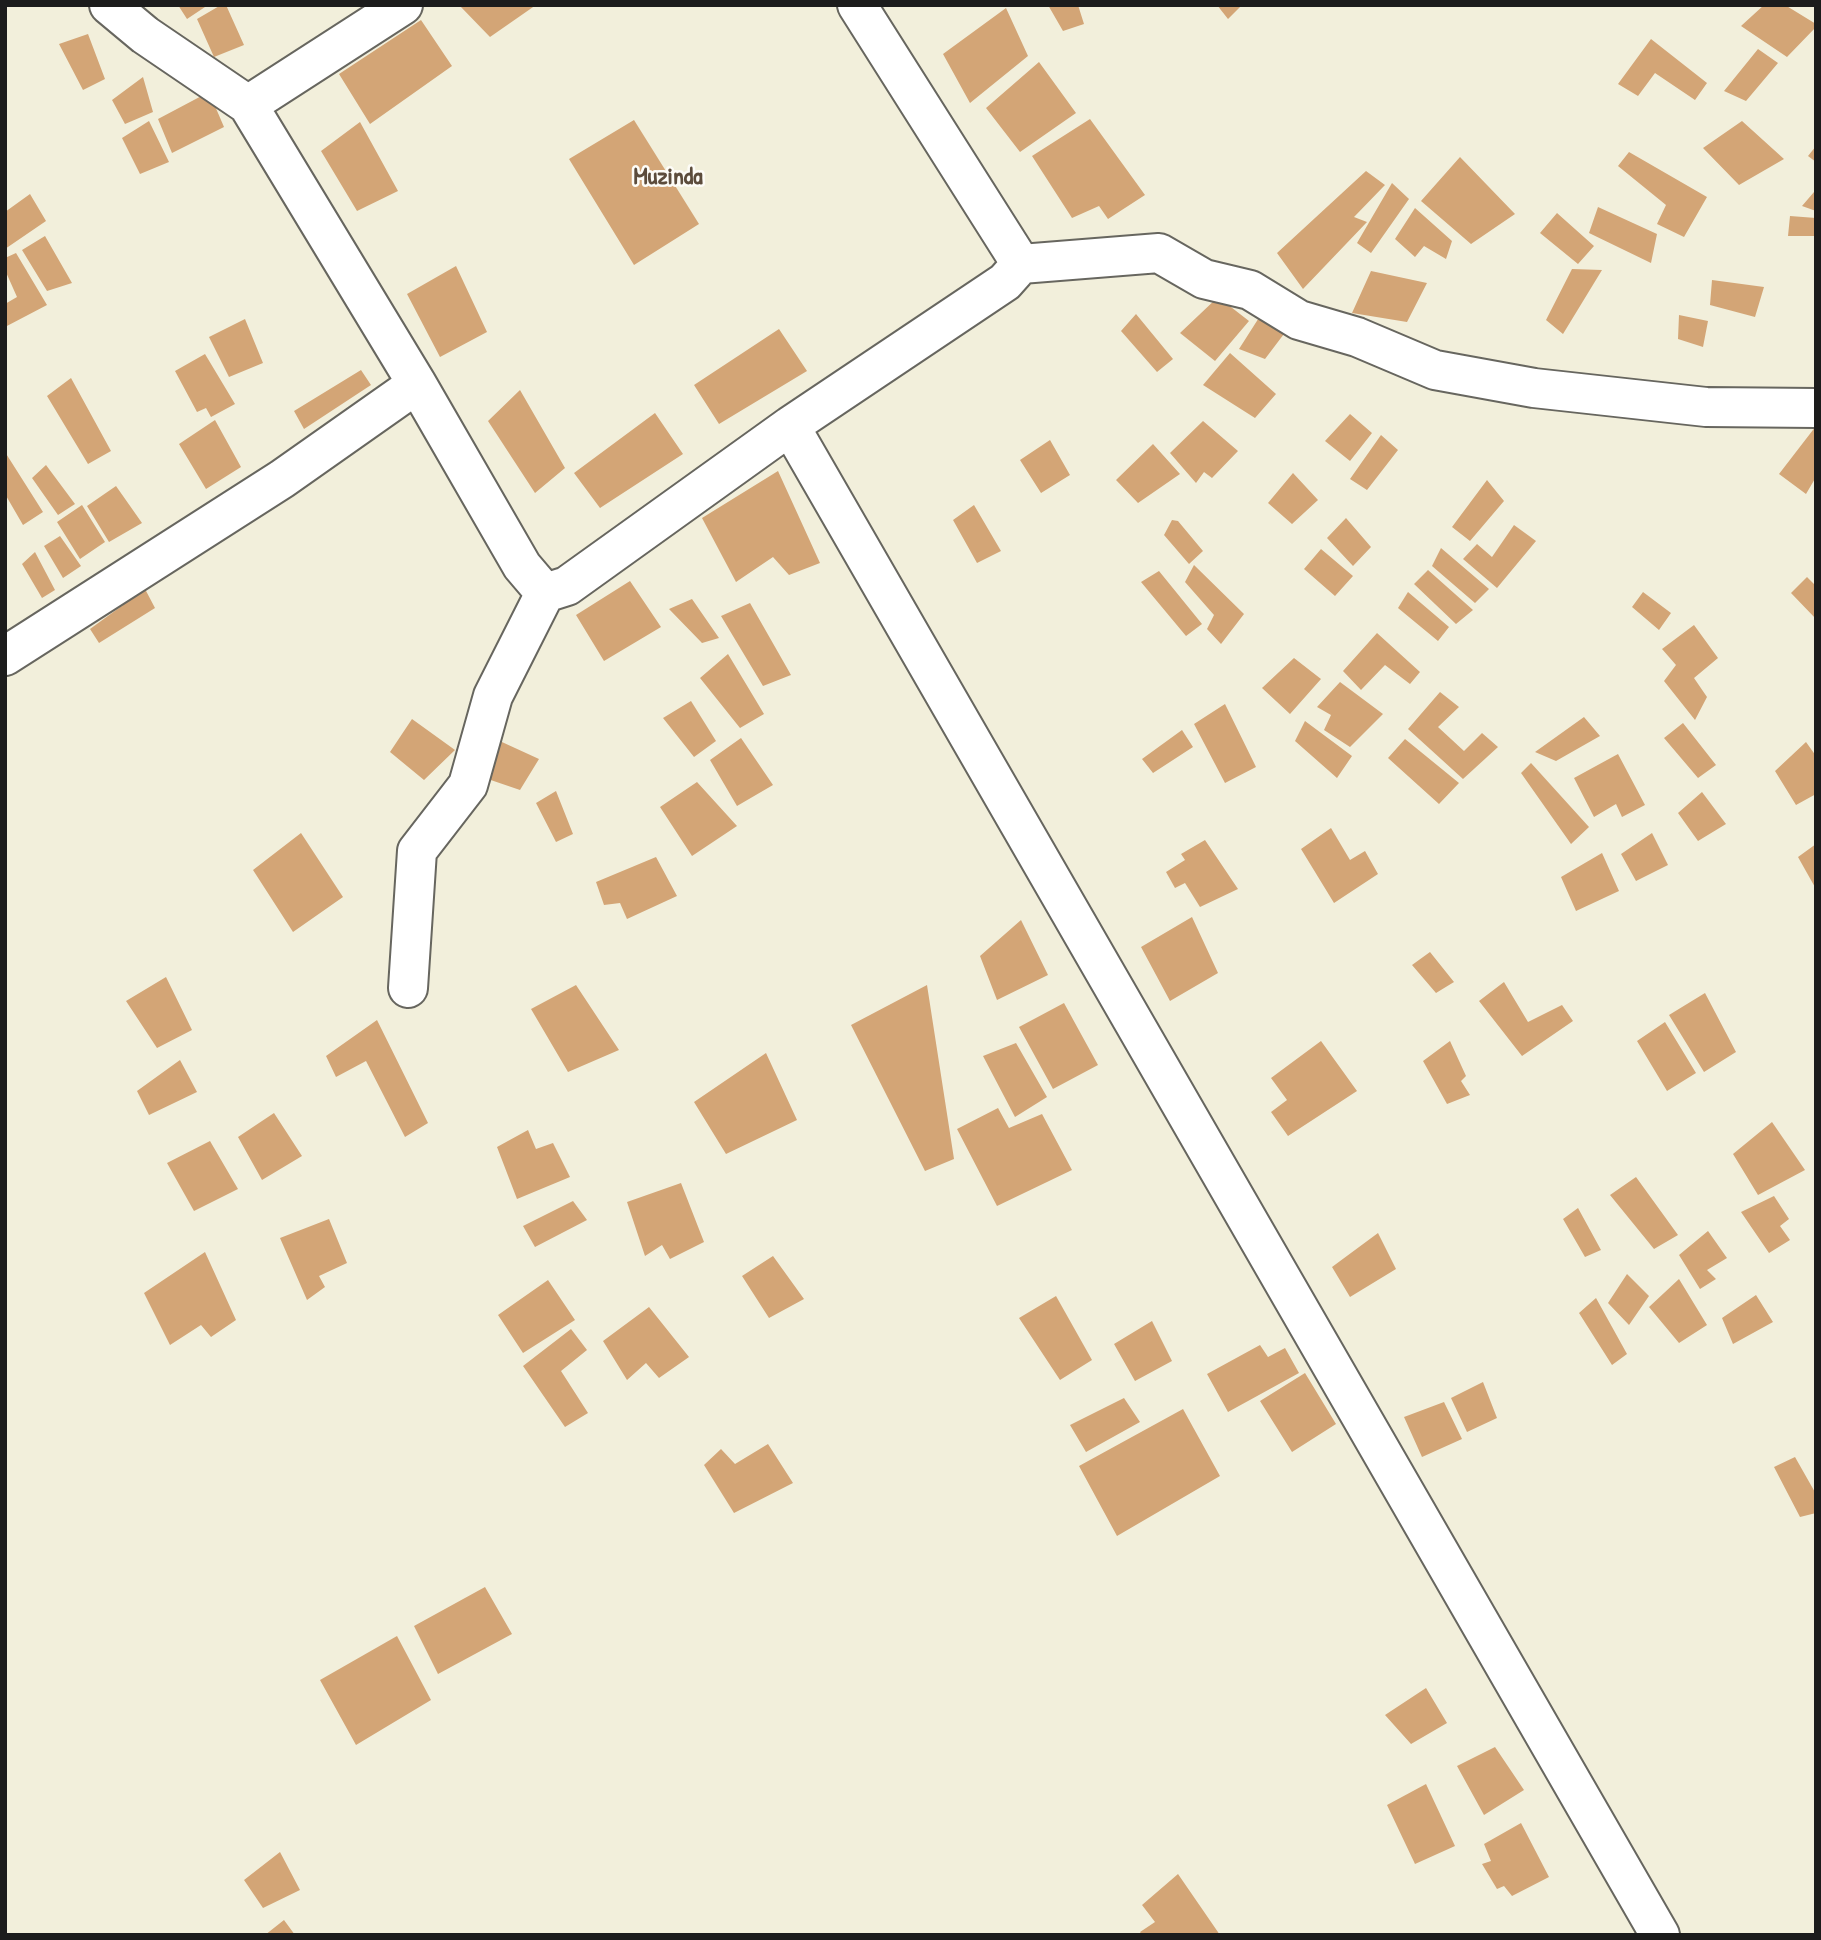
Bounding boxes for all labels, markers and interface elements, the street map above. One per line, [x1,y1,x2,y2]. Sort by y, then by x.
district label: Muzinda [633,164,703,192]

